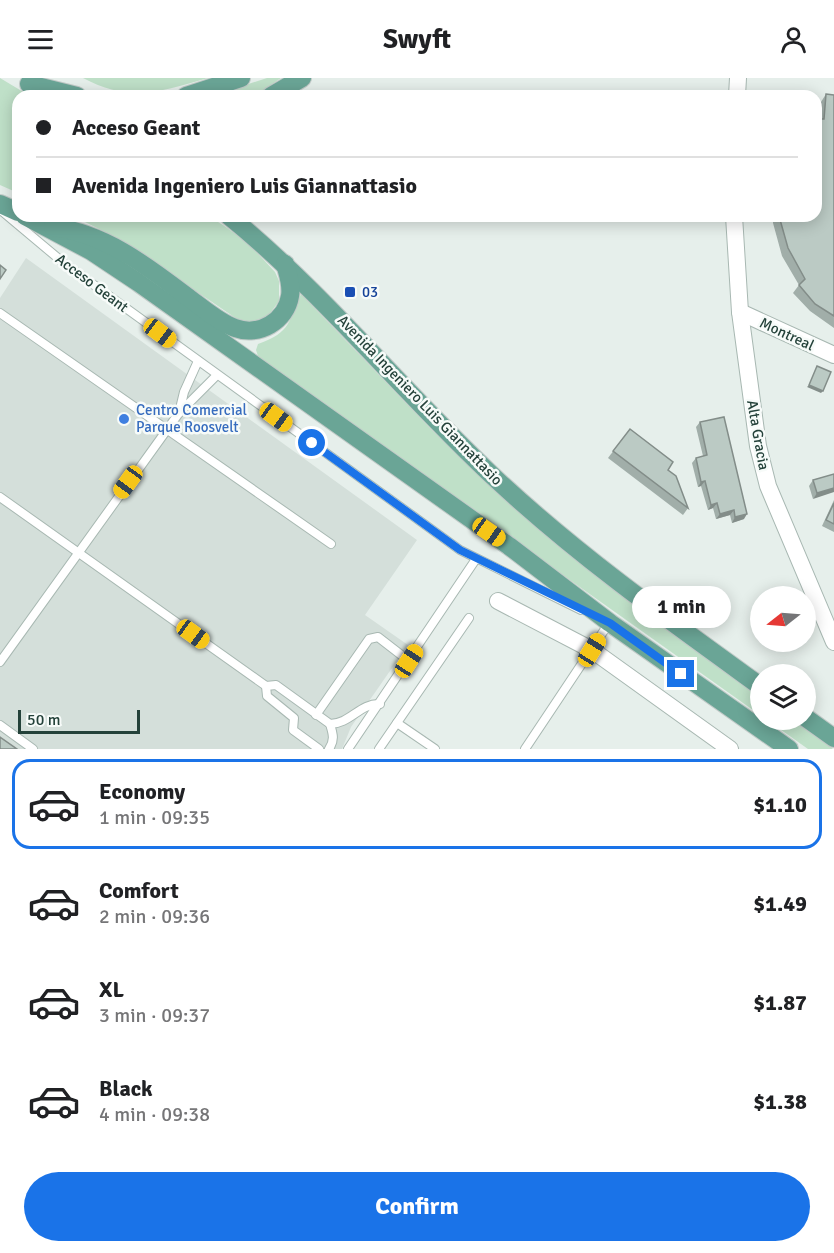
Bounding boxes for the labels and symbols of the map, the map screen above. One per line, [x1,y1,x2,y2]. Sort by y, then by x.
street label: Acceso Geant [52,250,132,316]
place label: 03 [362,283,378,301]
marker: 03 [343,285,357,299]
street label: Avenida Ingeniero Luis Giannattasio [334,311,506,489]
street label: Montreal [757,314,817,354]
car [140,315,180,351]
car [256,399,296,435]
street label: Alta Gracia [743,399,773,471]
place label: Centro Comercial Parque Roosvelt [136,401,247,436]
marker: Centro Comercial Parque Roosvelt [117,412,131,426]
route start [298,429,325,456]
car [110,462,146,502]
car [469,514,509,550]
north arrow [750,586,816,652]
callout: 1 min [632,587,730,629]
car [173,616,213,652]
car [575,630,609,670]
car [392,641,426,681]
route end [667,660,694,687]
scale bar [18,707,140,734]

